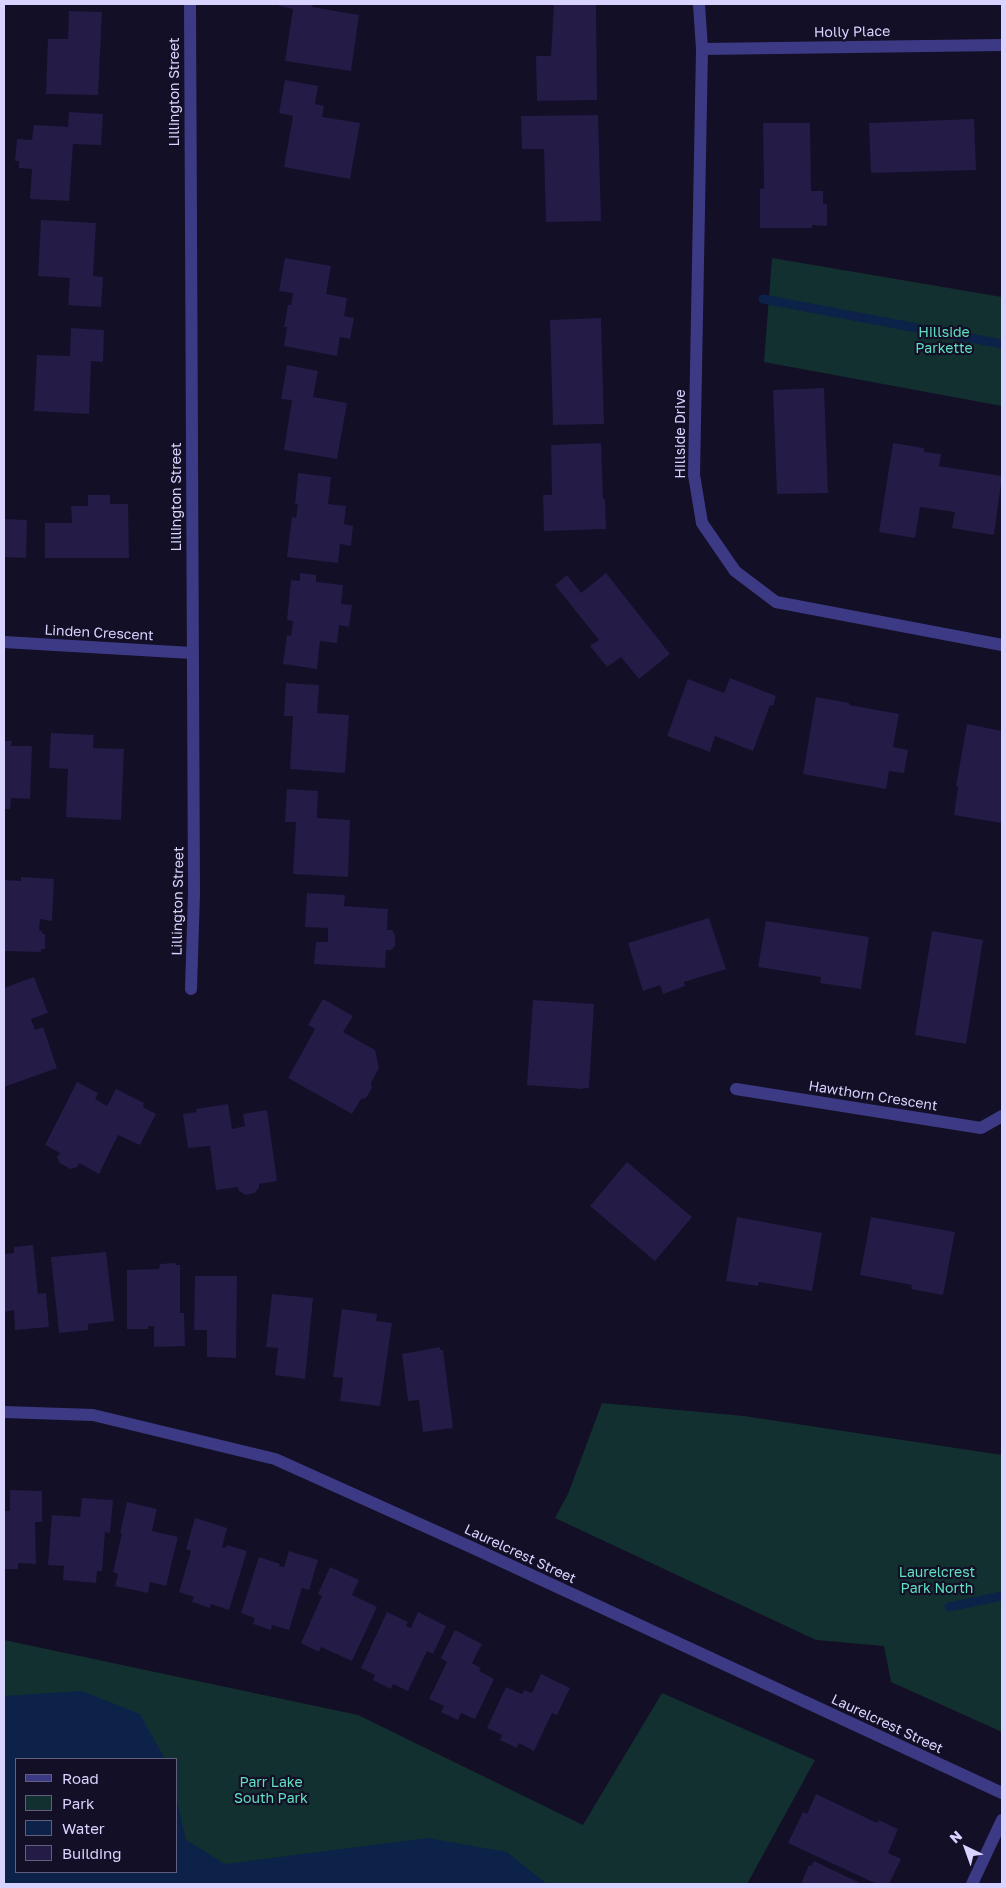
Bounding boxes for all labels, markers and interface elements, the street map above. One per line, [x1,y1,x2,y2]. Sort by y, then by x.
street label: Holly Place [814,23,890,41]
street label: Lillington Street [167,37,183,147]
park label: Hillside Parkette [915,325,973,358]
street label: Hillside Drive [673,389,689,479]
street label: Lillington Street [169,442,185,552]
street label: Linden Crescent [44,622,154,644]
street label: Lillington Street [169,846,187,956]
street label: Hawthorn Crescent [807,1078,939,1114]
street label: Laurelcrest Street [461,1521,579,1587]
park label: Laurelcrest Park North [899,1565,975,1598]
street label: Laurelcrest Street [828,1691,946,1757]
legend [15,1758,178,1873]
text: Road [62,1769,99,1787]
park label: Parr Lake South Park [234,1775,308,1808]
text: Park [62,1794,94,1812]
text: Water [62,1819,105,1837]
north arrow [941,1823,991,1873]
text: N [946,1827,965,1846]
text: Building [62,1844,122,1862]

